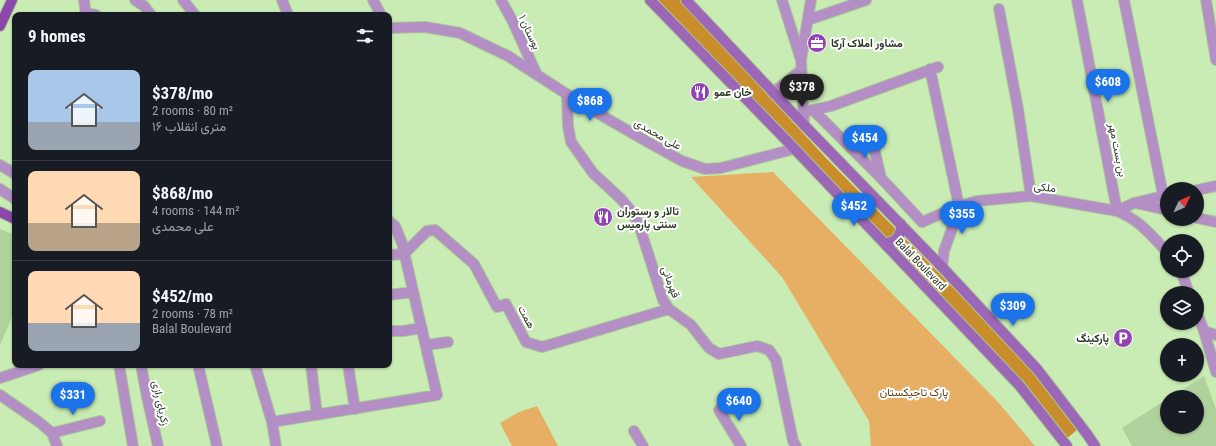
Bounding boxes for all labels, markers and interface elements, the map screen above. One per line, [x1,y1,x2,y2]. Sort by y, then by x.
street label: بوستان ۱ [516,13,543,52]
icon: filters [354,25,376,47]
text: 9 homes [28,26,86,46]
office icon: مشاور املاک آرکا [806,32,828,54]
place label: مشاور املاک آرکا [831,37,903,50]
pin: $608 [1084,69,1132,103]
pin: $378 [778,74,826,108]
text: $608 [1095,74,1121,89]
text: $378 [789,79,815,94]
restaurant icon: خان عمو [689,81,711,103]
text: $378/mo [152,83,213,103]
icon: home [60,86,108,134]
place label: خان عمو [714,86,752,99]
pin: $868 [566,88,614,122]
text: $868 [577,93,603,108]
text: 2 rooms · 80 m² [152,103,233,118]
street label: علی محمدی [632,116,684,153]
text: ۱۶ متری انقلاب [152,119,226,134]
street label: بن بست مهر [1106,121,1129,178]
pin: $454 [841,125,889,159]
text: $454 [852,130,878,145]
street label: ملکی [1033,180,1057,195]
north arrow [1160,182,1204,226]
map controls [1160,182,1204,434]
text: $868/mo [152,183,213,203]
icon: home [60,187,108,235]
pin: $452 [830,193,878,227]
text: $452 [841,198,867,213]
pin: $355 [938,201,986,235]
text: 4 rooms · 144 m² [152,203,239,218]
place label: تالار و رستوران سنتی پارمیس [617,205,679,232]
restaurant icon: تالار و رستوران سنتی پارمیس [592,206,614,228]
text: $355 [949,206,975,221]
text: علی محمدی [152,219,214,234]
button: locate [1160,234,1204,278]
street label: Balal Boulevard [893,236,949,293]
street label: قهرمانی [659,264,683,300]
text: $452/mo [152,286,213,306]
button: layers [1160,286,1204,330]
icon: home [60,287,108,335]
pin: $309 [989,293,1037,327]
text: $309 [1000,298,1026,313]
street label: همت [515,304,538,331]
text: 2 rooms · 78 m² [152,306,233,321]
text: Balal Boulevard [152,321,231,336]
parking icon: پارکینگ [1112,327,1134,349]
place label: پارکینگ [1076,332,1109,346]
button: + [1160,338,1204,382]
street label: زکریای رازی [149,379,172,427]
pin: $331 [49,382,97,416]
park label: پارک تاجیکستان [880,386,948,400]
text: $331 [60,387,86,402]
pin: $640 [715,388,763,422]
button: − [1160,390,1204,434]
text: $640 [726,393,752,408]

